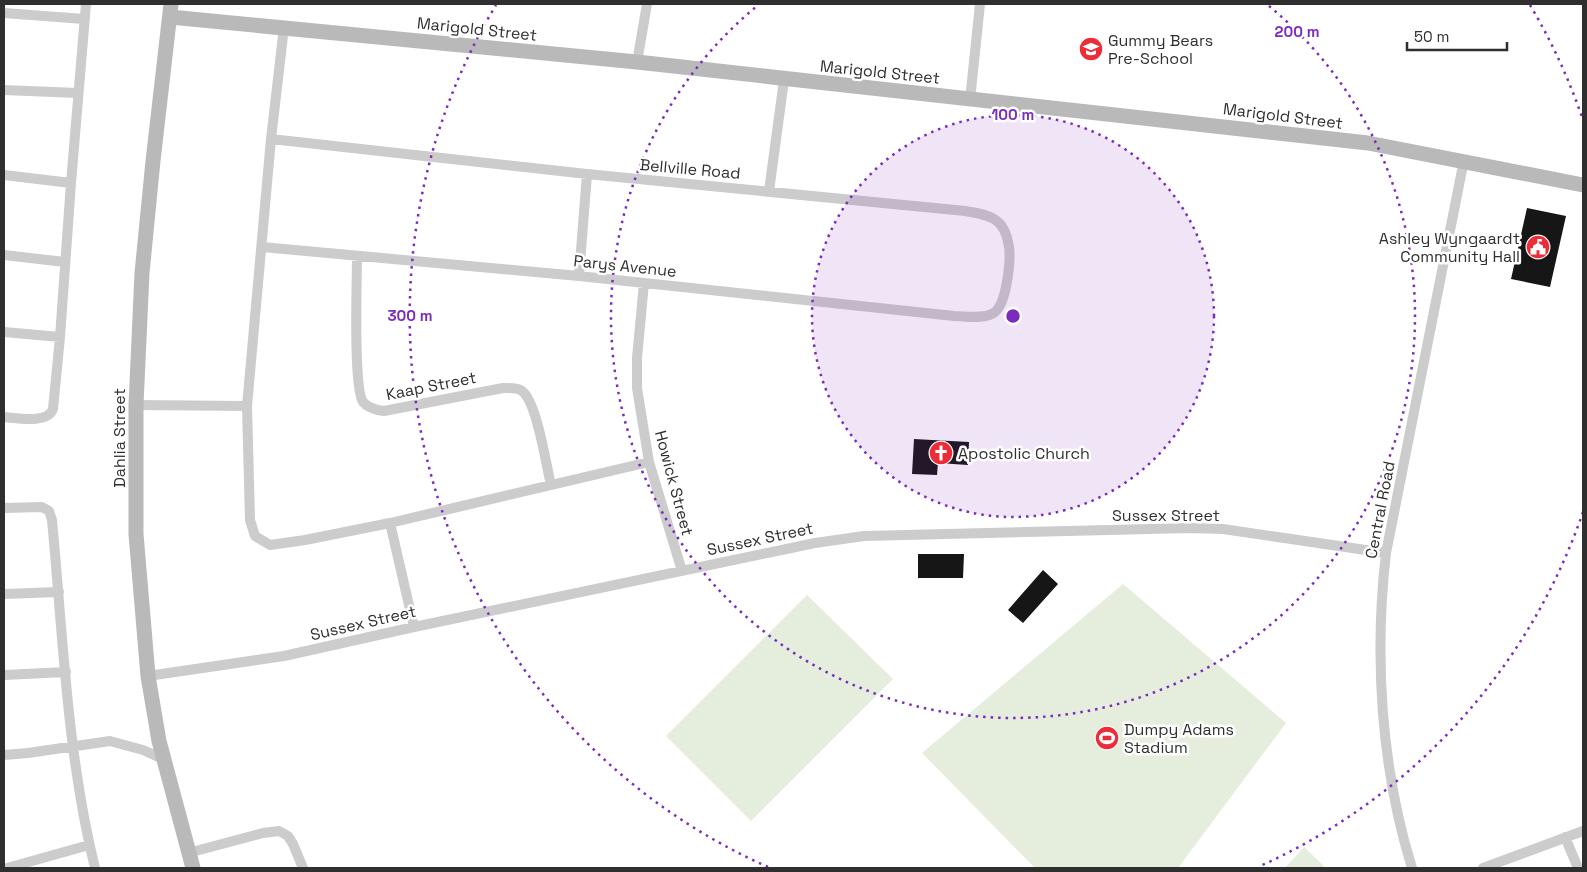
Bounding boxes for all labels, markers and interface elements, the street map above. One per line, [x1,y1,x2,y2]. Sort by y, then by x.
street label: Marigold Street [416,12,538,46]
scale bar [1407,20,1507,52]
text: 200 m [1275,22,1319,41]
text: 50 m [1414,27,1449,46]
place label: Gummy Bears Pre-School [1108,30,1213,69]
school or university icon: Gummy Bears Pre-School [1078,36,1104,62]
street label: Marigold Street [819,55,941,89]
street label: Marigold Street [1222,98,1344,134]
text: 100 m [992,105,1034,124]
street label: Bellville Road [639,154,741,184]
place label: Ashley Wyngaardt Community Hall [1379,228,1520,267]
public building icon: Ashley Wyngaardt Community Hall [1525,234,1551,260]
street label: Parys Avenue [573,250,677,282]
text: 300 m [387,306,433,325]
centre of rings [1004,307,1022,325]
street label: Kaap Street [384,367,478,405]
street label: Dahlia Street [109,388,130,488]
street label: Howick Street [650,428,698,538]
church icon: Apostolic Church [928,440,954,466]
place label: Apostolic Church [958,443,1090,464]
street label: Central Road [1360,459,1400,561]
street label: Sussex Street [1112,505,1220,526]
street label: Sussex Street [705,518,815,560]
street label: Sussex Street [308,601,418,645]
place label: Dumpy Adams Stadium [1124,719,1234,758]
sports icon: Dumpy Adams Stadium [1094,725,1120,751]

